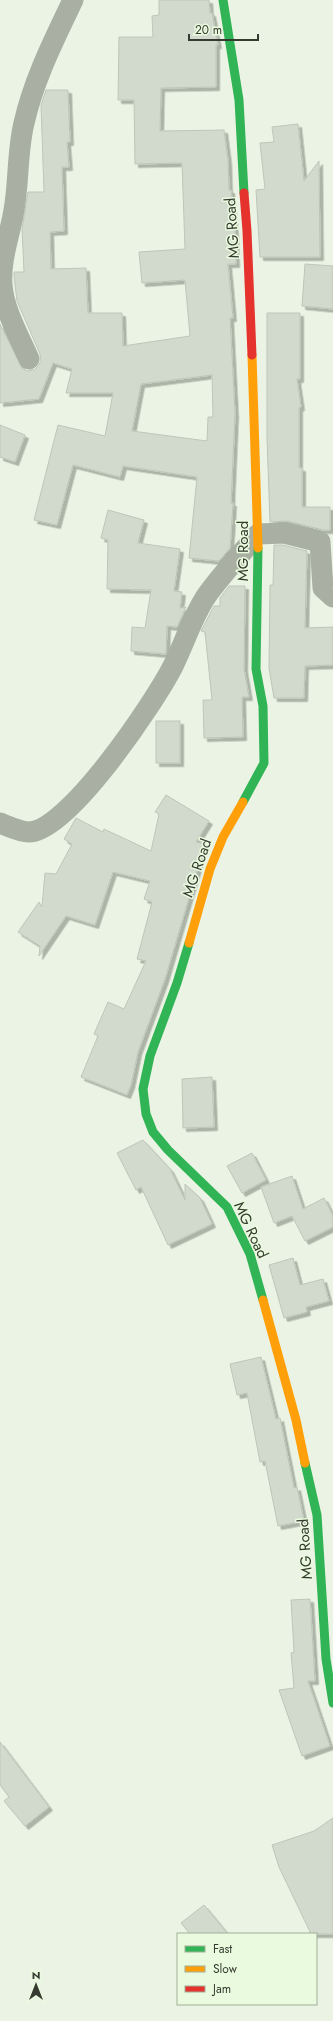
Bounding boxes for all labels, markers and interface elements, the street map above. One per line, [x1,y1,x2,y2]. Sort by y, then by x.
scale bar [189,16,258,42]
text: 20 m [195,21,222,39]
street label: MG Road [219,197,245,259]
street label: MG Road [232,521,254,581]
street label: MG Road [177,836,217,900]
street label: MG Road [228,1198,274,1262]
street label: MG Road [292,1518,318,1580]
legend [177,1933,317,2005]
text: Fast [213,1940,232,1958]
text: Slow [213,1960,238,1978]
north arrow [16,1965,56,2005]
text: N [32,1967,40,1983]
text: Jam [211,1980,231,1998]

